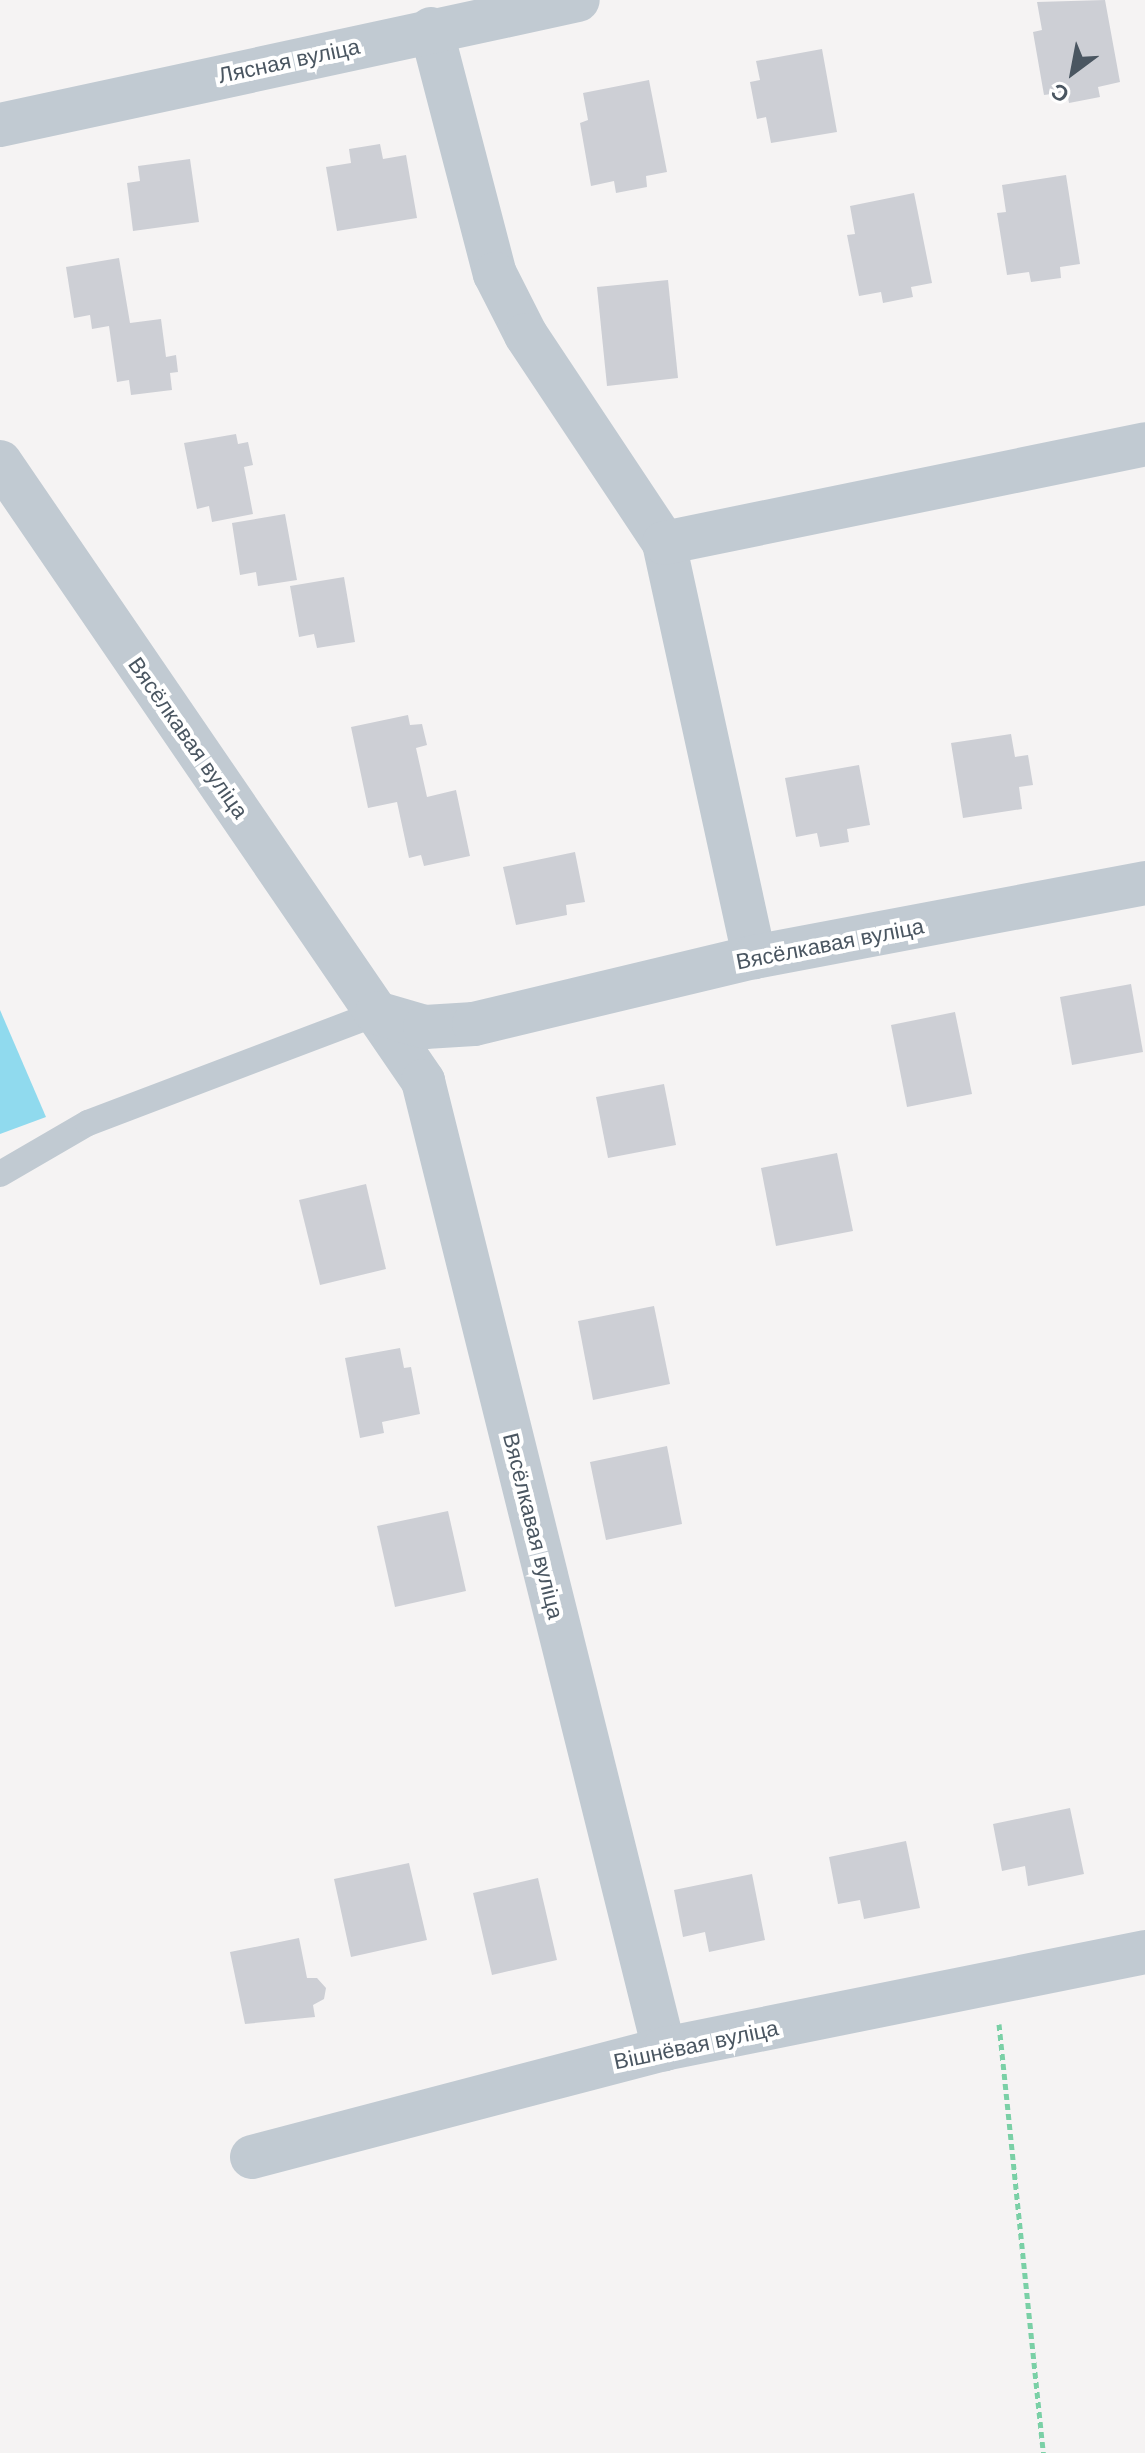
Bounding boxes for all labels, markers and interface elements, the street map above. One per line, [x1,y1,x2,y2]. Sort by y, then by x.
north arrow [1033,32,1113,112]
street label: Лясная вуліца [216,33,362,89]
text: С [1047,78,1073,108]
street label: Вясёлкавая вуліца [122,652,254,824]
street label: Вясёлкавая вуліца [734,913,926,975]
street label: Вясёлкавая вуліца [497,1430,569,1622]
street label: Вішнёвая вуліца [611,2015,781,2075]

